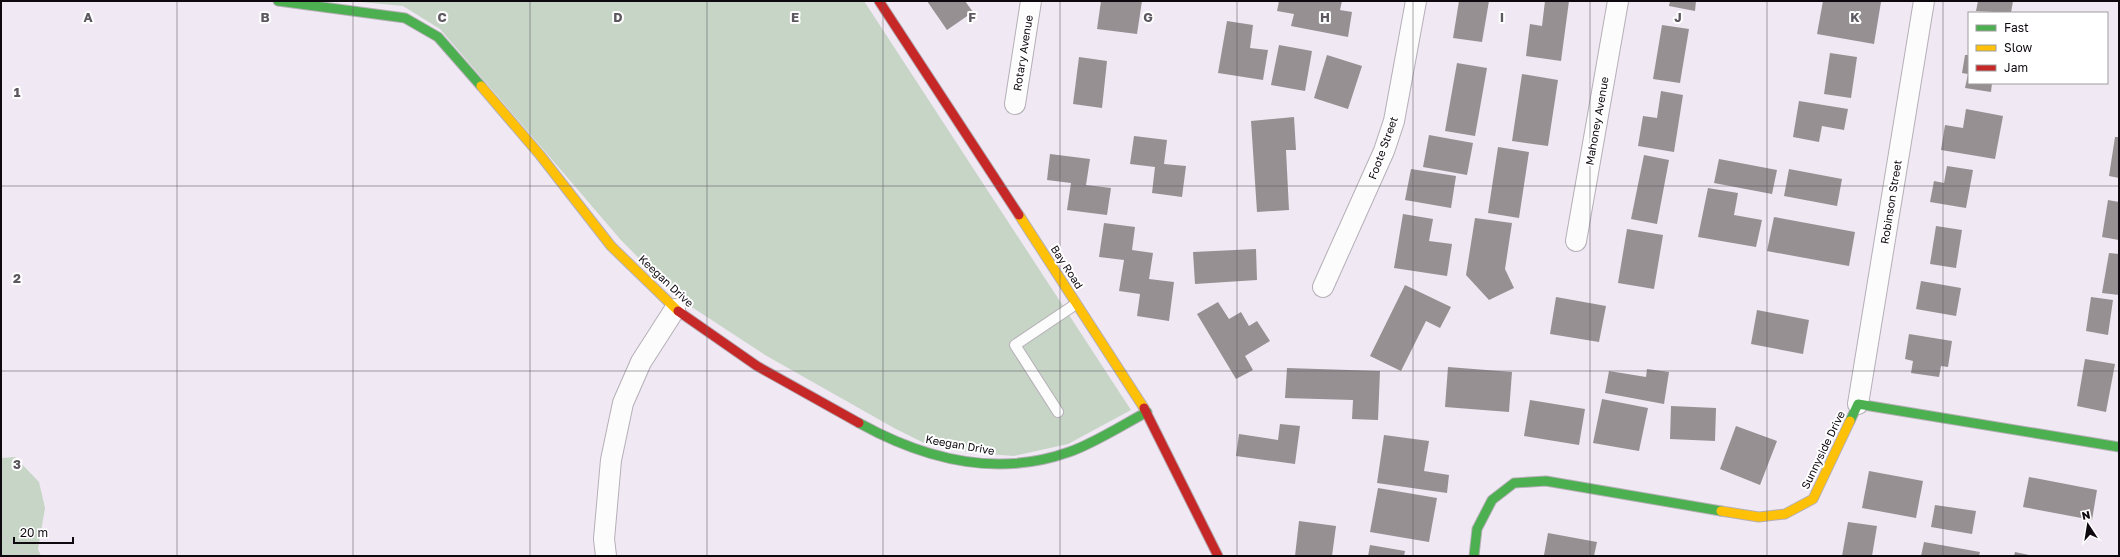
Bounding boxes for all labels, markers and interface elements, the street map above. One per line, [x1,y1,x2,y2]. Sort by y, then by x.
text: A [83,9,93,25]
text: B [260,9,270,25]
text: C [437,9,447,25]
text: D [613,9,623,25]
text: E [791,9,799,25]
text: F [968,9,976,25]
text: G [1143,9,1153,25]
text: H [1320,9,1330,25]
text: I [1500,9,1504,25]
text: J [1674,9,1682,25]
text: K [1850,9,1860,25]
legend [1968,12,2108,84]
street label: Rotary Avenue [1010,14,1035,92]
text: Fast [2004,20,2029,35]
text: Slow [2004,40,2032,55]
text: Jam [2004,60,2028,75]
street label: Mahoney Avenue [1582,76,1611,166]
text: 1 [14,84,21,100]
street label: Foote Street [1365,115,1400,181]
street label: Robinson Street [1877,159,1904,245]
street label: Bay Road [1049,243,1086,291]
street label: Keegan Drive [636,252,696,309]
text: 2 [13,270,21,286]
street label: Sunnyside Drive [1798,409,1847,491]
street label: Keegan Drive [925,432,996,457]
text: 3 [13,456,21,472]
north arrow [2068,505,2108,545]
text: N [2080,508,2091,522]
scale bar [14,519,73,545]
text: 20 m [20,525,48,540]

